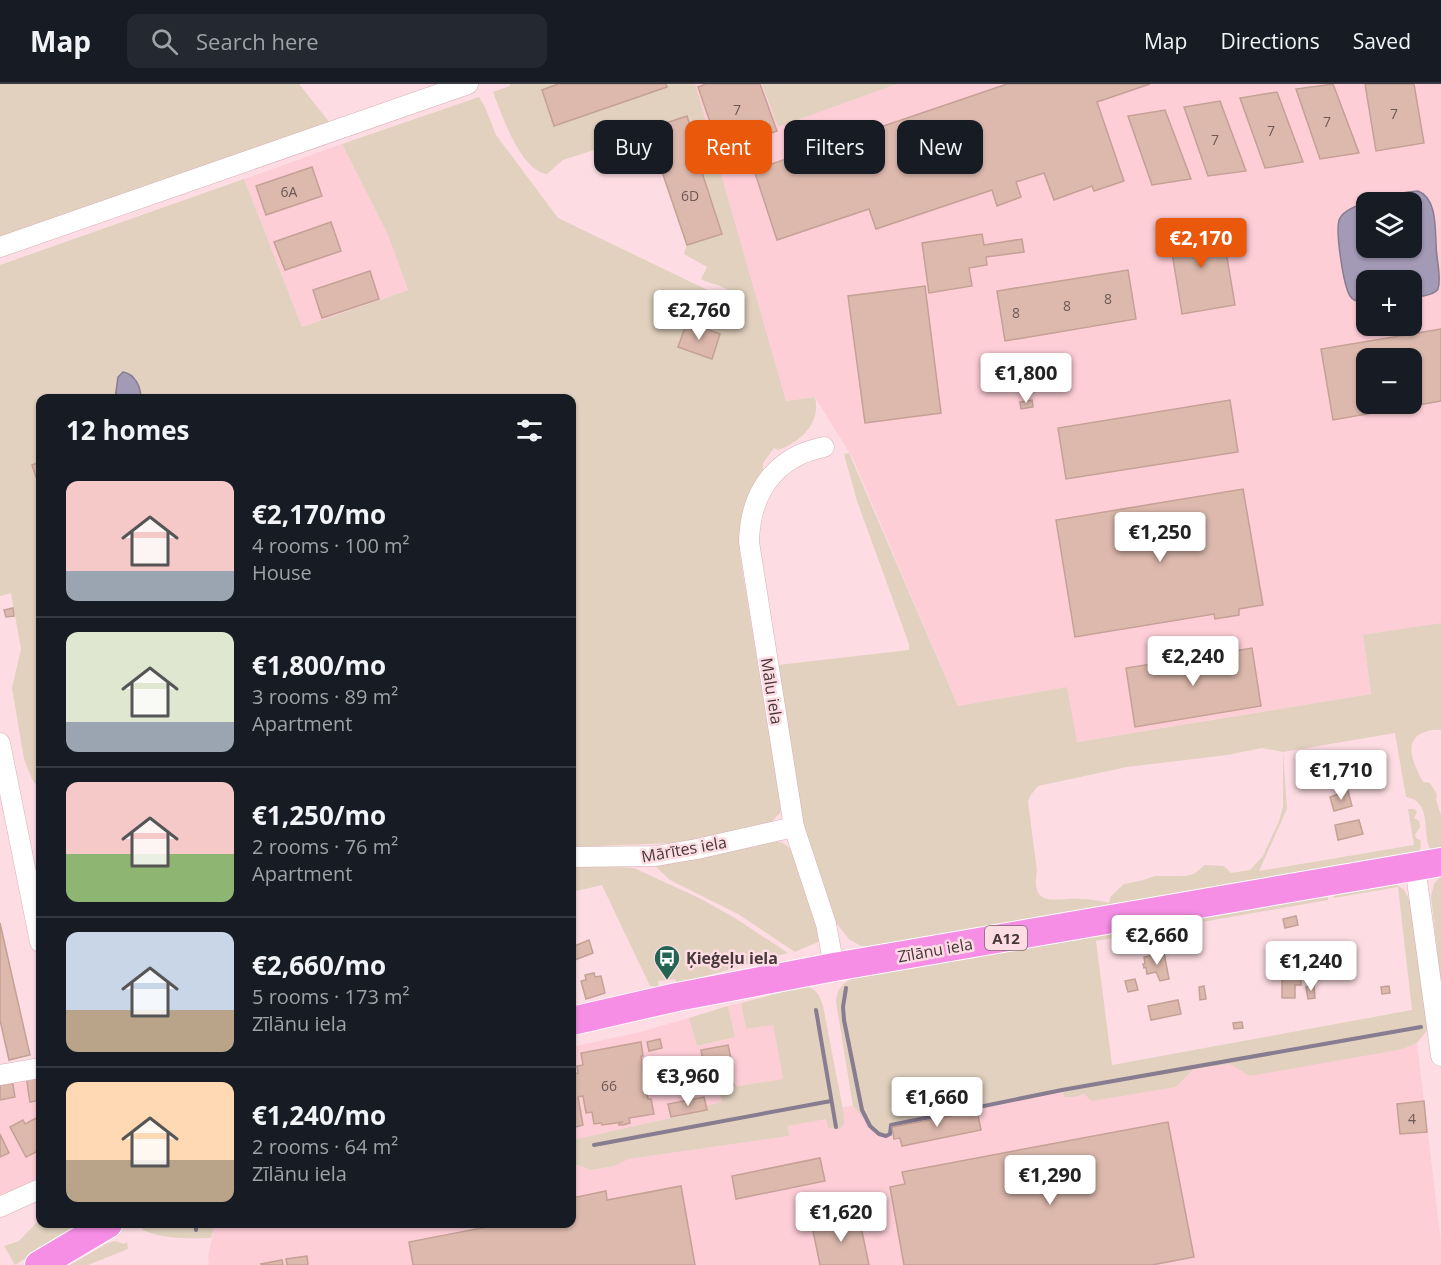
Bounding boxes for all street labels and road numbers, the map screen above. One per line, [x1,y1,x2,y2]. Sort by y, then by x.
street label: Mālu iela [756,656,788,726]
street label: Mārītes iela [640,831,728,867]
road number: A12 [985,926,1027,950]
street label: Zīlānu iela [896,933,974,967]

